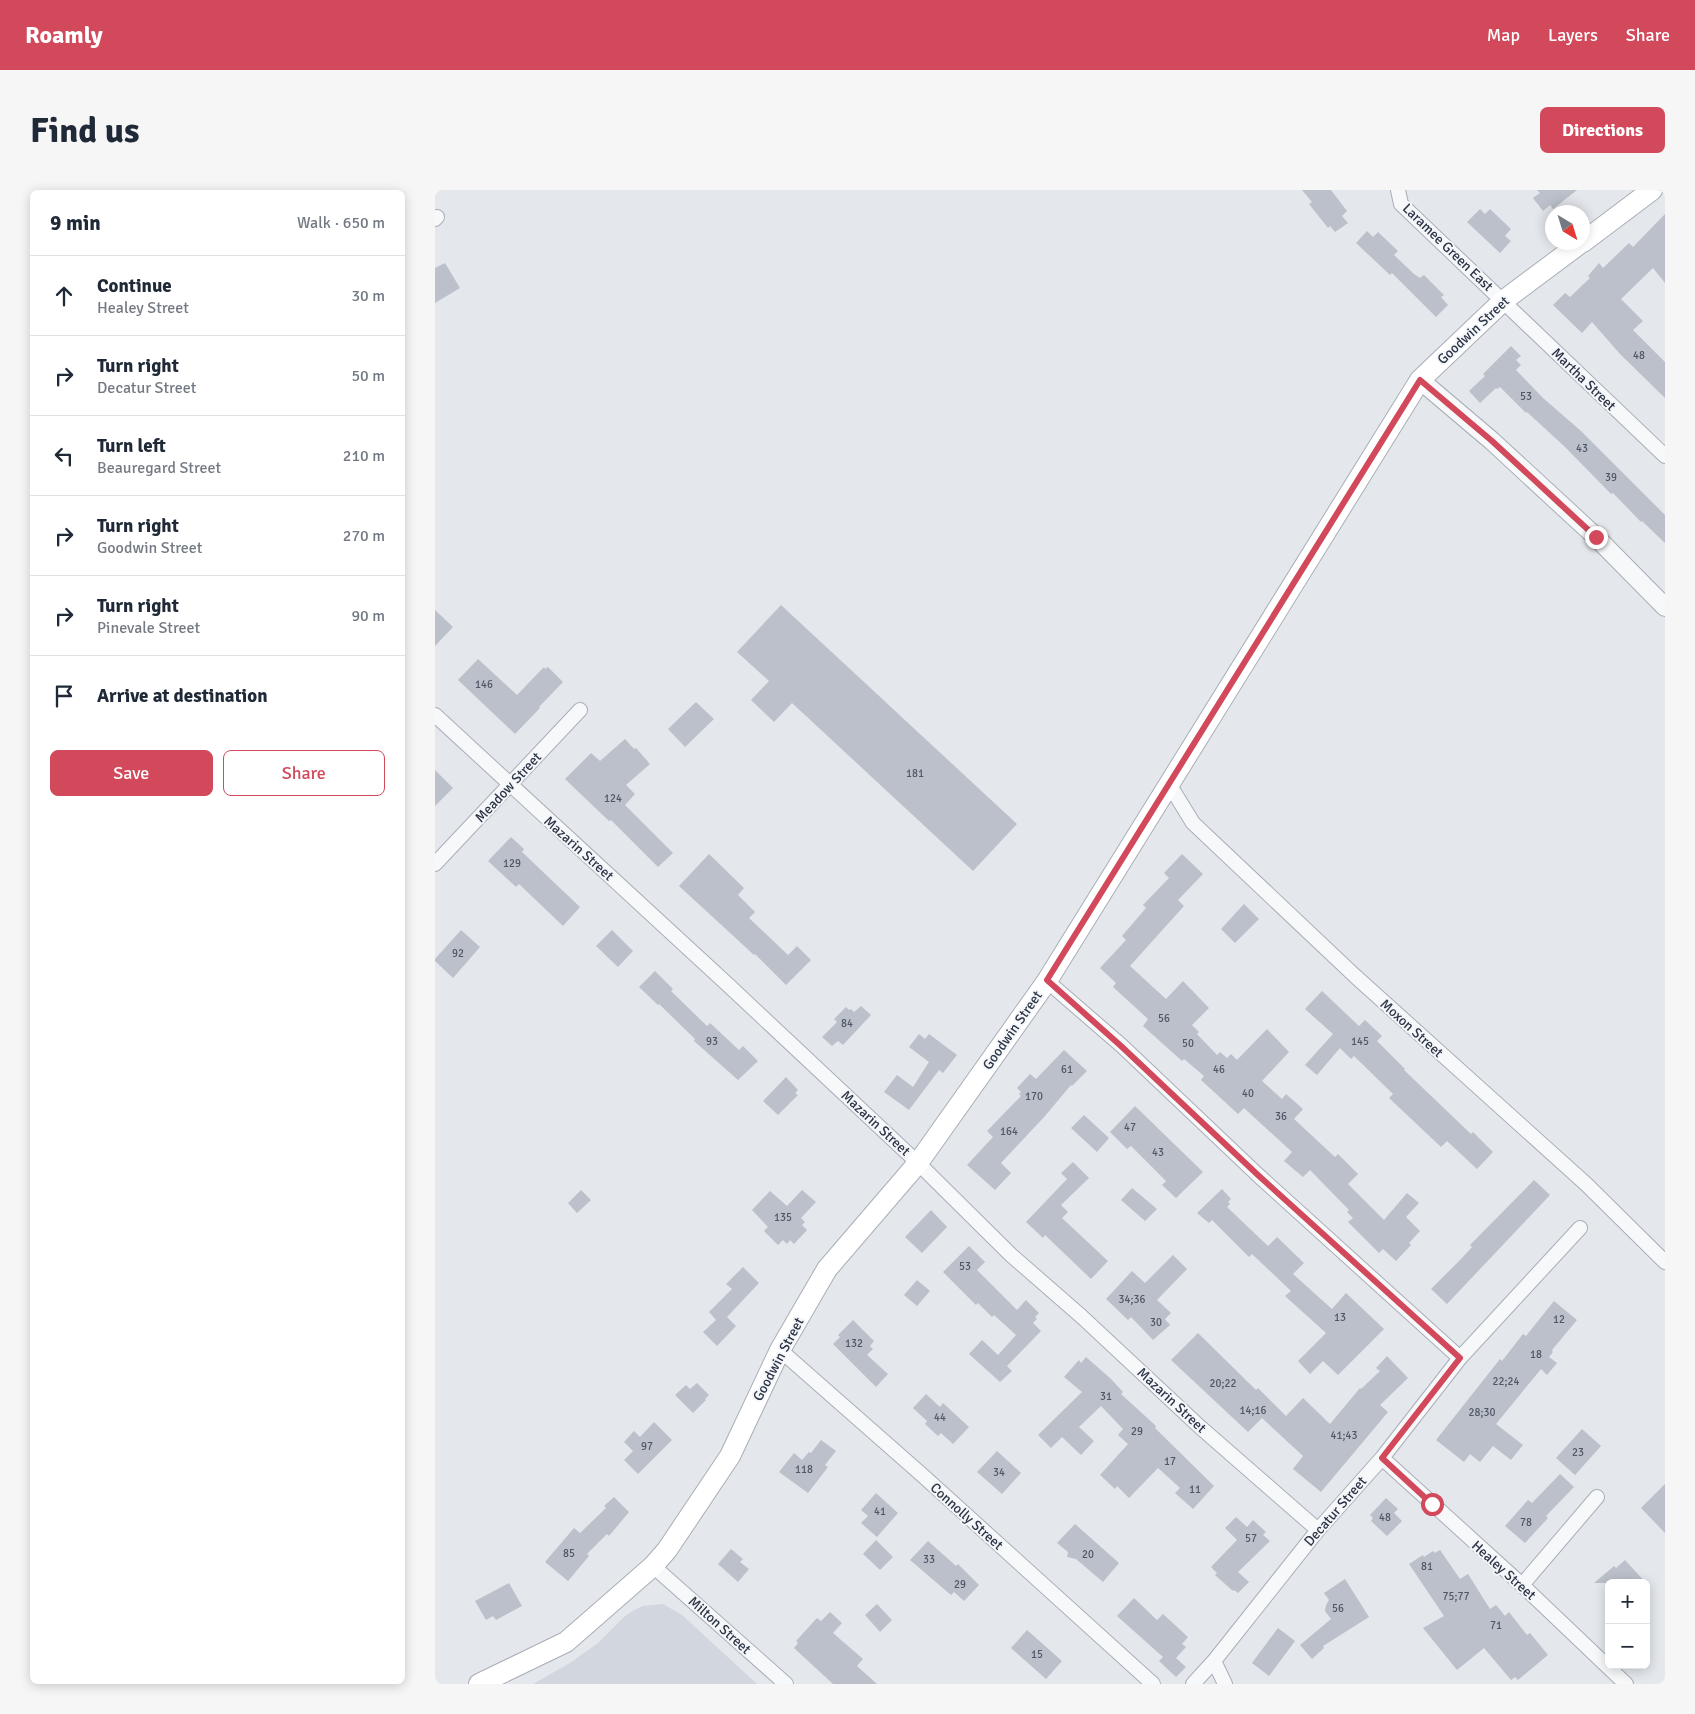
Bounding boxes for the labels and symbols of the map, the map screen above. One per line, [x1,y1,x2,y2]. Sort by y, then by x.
street label: Laramee Green East [1399,200,1497,295]
north arrow [1545,205,1590,250]
street label: Goodwin Street [1434,293,1513,368]
street label: Martha Street [1548,344,1619,414]
house number: 48 [1633,349,1645,362]
house number: 53 [1520,390,1532,403]
house number: 43 [1576,442,1588,455]
house number: 39 [1605,471,1617,484]
route end [1585,526,1608,549]
house number: 146 [475,678,493,691]
street label: Meadow Street [472,749,545,826]
house number: 181 [906,767,924,780]
house number: 124 [604,792,622,805]
street label: Mazarin Street [540,813,617,884]
house number: 129 [503,857,521,870]
house number: 92 [452,947,464,960]
street label: Goodwin Street [979,988,1046,1073]
street label: Moxon Street [1377,996,1447,1061]
house number: 56 [1158,1012,1170,1025]
house number: 84 [841,1017,853,1030]
house number: 93 [706,1035,718,1048]
house number: 145 [1351,1035,1369,1048]
house number: 50 [1182,1037,1194,1050]
house number: 61 [1061,1063,1073,1076]
house number: 46 [1213,1063,1225,1076]
street label: Mazarin Street [838,1087,914,1160]
house number: 40 [1242,1087,1254,1100]
house number: 170 [1025,1090,1043,1103]
house number: 36 [1275,1110,1287,1123]
house number: 47 [1124,1121,1136,1134]
house number: 164 [1000,1125,1018,1138]
house number: 43 [1152,1146,1164,1159]
house number: 135 [774,1211,792,1224]
house number: 53 [959,1260,971,1273]
house number: 34;36 [1119,1293,1145,1306]
house number: 13 [1334,1311,1346,1324]
house number: 12 [1553,1313,1565,1326]
street label: Goodwin Street [749,1314,808,1404]
house number: 30 [1150,1316,1162,1329]
house number: 132 [845,1337,863,1350]
house number: 18 [1530,1348,1542,1361]
street label: Mazarin Street [1134,1364,1210,1437]
house number: 22;24 [1493,1375,1519,1388]
house number: 20;22 [1210,1377,1236,1390]
house number: 31 [1100,1390,1112,1403]
house number: 14;16 [1240,1404,1266,1417]
house number: 28;30 [1469,1406,1495,1419]
house number: 44 [934,1411,946,1424]
house number: 29 [1131,1425,1143,1438]
house number: 41;43 [1331,1429,1357,1442]
house number: 97 [641,1440,653,1453]
house number: 23 [1572,1446,1584,1459]
house number: 17 [1164,1455,1176,1468]
house number: 118 [795,1463,813,1476]
house number: 34 [993,1466,1005,1479]
street label: Decatur Street [1300,1473,1370,1550]
street label: Connolly Street [927,1479,1007,1554]
house number: 11 [1189,1483,1201,1496]
route start [1421,1493,1444,1516]
house number: 41 [874,1505,886,1518]
house number: 48 [1379,1511,1391,1524]
house number: 78 [1520,1516,1532,1529]
house number: 57 [1245,1532,1257,1545]
street label: Healey Street [1468,1537,1539,1604]
house number: 85 [563,1547,575,1560]
house number: 20 [1082,1548,1094,1561]
house number: 33 [923,1553,935,1566]
house number: 81 [1421,1560,1433,1573]
house number: 29 [954,1578,966,1591]
house number: 75;77 [1443,1590,1469,1603]
street label: Milton Street [685,1593,754,1658]
house number: 56 [1332,1602,1344,1615]
house number: 71 [1490,1619,1502,1632]
house number: 15 [1031,1648,1043,1661]

